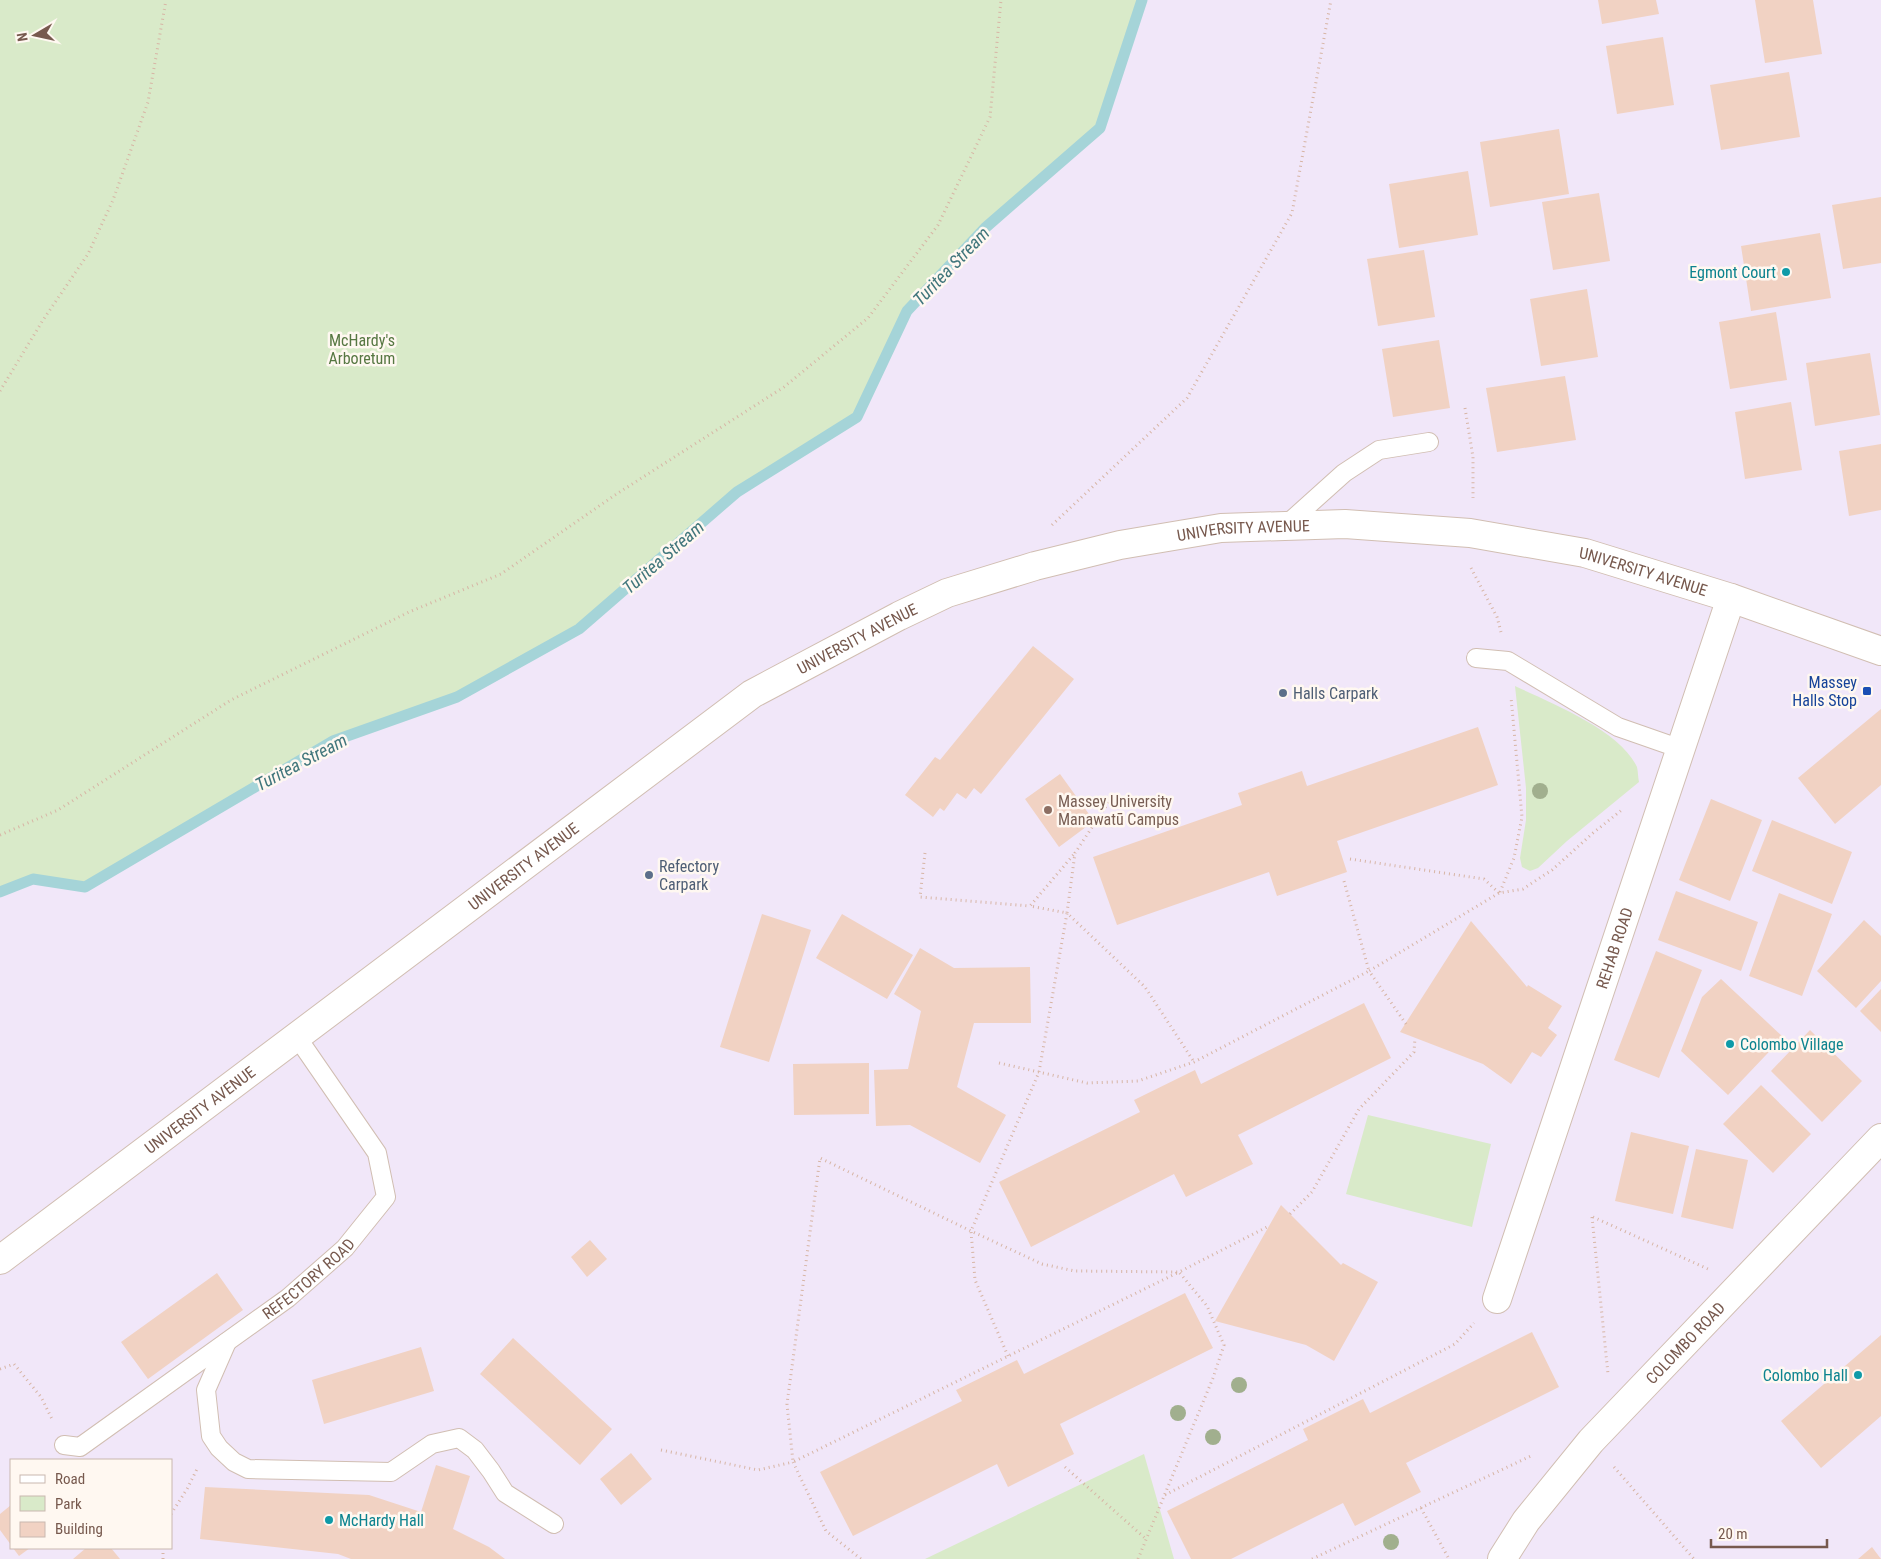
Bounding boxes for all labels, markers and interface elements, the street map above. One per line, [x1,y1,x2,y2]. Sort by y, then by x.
north arrow [10,10,60,60]
text: N [14,32,31,43]
water label: Turitea Stream [908,222,994,310]
place label: Egmont Court [1689,263,1776,282]
marker: Egmont Court [1780,266,1792,278]
park label: McHardy's Arboretum [329,331,395,368]
water label: Turitea Stream [618,516,708,598]
street label: UNIVERSITY AVENUE [1176,516,1310,545]
street label: UNIVERSITY AVENUE [1578,543,1710,600]
street label: UNIVERSITY AVENUE [794,599,920,678]
place label: Massey Halls Stop [1792,673,1857,710]
place label: Halls Carpark [1293,684,1379,703]
marker: Massey Halls Stop [1861,685,1873,697]
marker: Halls Carpark [1277,687,1289,699]
water label: Turitea Stream [252,729,350,795]
place label: Massey University Manawatū Campus [1058,792,1179,829]
marker: Massey University Manawatū Campus [1042,804,1054,816]
street label: UNIVERSITY AVENUE [464,818,582,914]
place label: Refectory Carpark [659,857,719,894]
marker: Refectory Carpark [643,869,655,881]
street label: REHAB ROAD [1592,905,1637,991]
place label: Colombo Village [1740,1035,1843,1054]
marker: Colombo Village [1724,1038,1736,1050]
street label: UNIVERSITY AVENUE [141,1062,259,1157]
street label: REFECTORY ROAD [258,1234,359,1323]
street label: COLOMBO ROAD [1642,1298,1728,1388]
place label: Colombo Hall [1763,1366,1848,1385]
marker: Colombo Hall [1852,1369,1864,1381]
legend [10,1459,172,1549]
text: Road [55,1470,85,1488]
text: Park [55,1495,82,1513]
place label: McHardy Hall [339,1511,424,1530]
marker: McHardy Hall [323,1514,335,1526]
scale bar [1711,1516,1827,1548]
text: Building [55,1520,103,1538]
text: 20 m [1718,1525,1748,1543]

